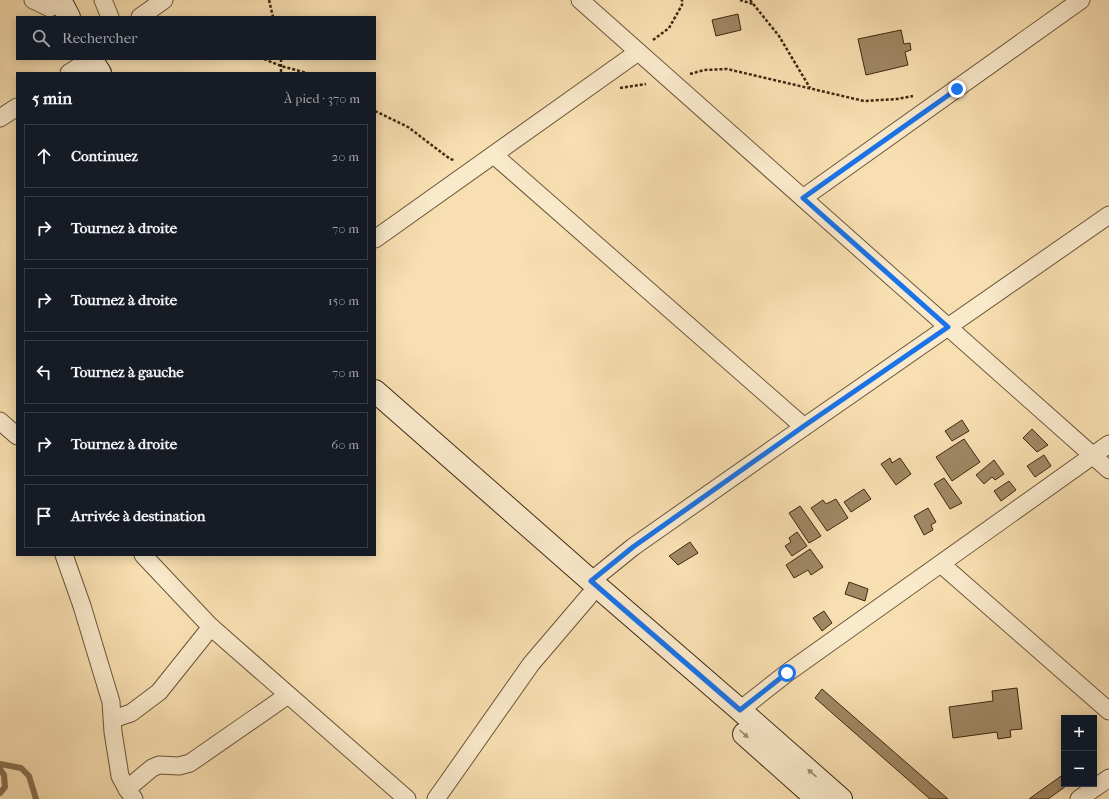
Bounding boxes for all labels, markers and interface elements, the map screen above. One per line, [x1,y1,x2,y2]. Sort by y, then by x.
search box [16,16,376,60]
icon: search [30,27,52,49]
text: Rechercher [62,29,137,47]
route end [948,80,966,98]
text: 5 min [32,88,72,108]
text: À pied · 370 m [284,91,360,106]
icon: ahead [33,145,55,167]
text: Continuez [71,147,138,165]
text: 20 m [332,149,359,164]
icon: right [33,217,55,239]
text: Tournez à droite [71,219,177,237]
text: 70 m [332,221,359,236]
icon: right [33,289,55,311]
text: Tournez à droite [71,291,177,309]
text: 150 m [328,293,359,308]
icon: left [33,361,55,383]
text: Tournez à gauche [71,363,184,381]
text: 70 m [332,365,359,380]
icon: right [33,433,55,455]
text: Tournez à droite [71,435,177,453]
text: 60 m [331,437,359,452]
icon: arrive [33,505,55,527]
text: Arrivée à destination [71,507,206,525]
route start [778,664,796,682]
map controls [1061,715,1097,787]
button: + [1061,715,1097,751]
one-way arrow [739,729,749,738]
button: − [1061,751,1097,787]
one-way arrow [807,769,817,778]

